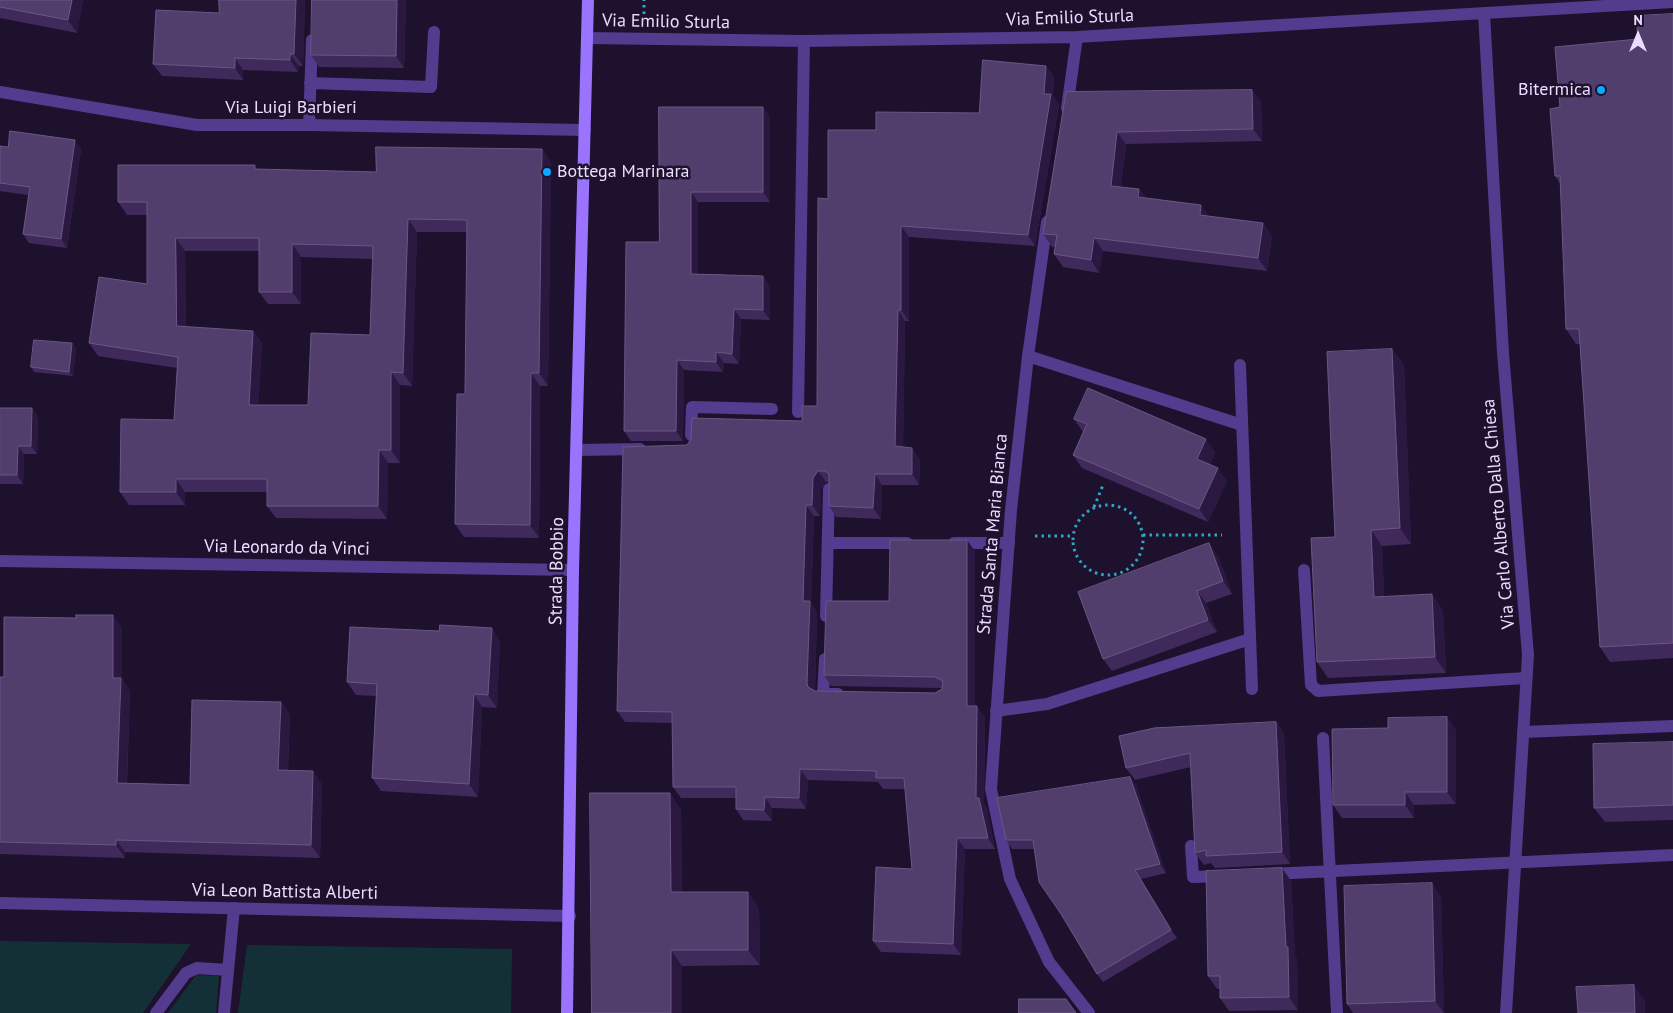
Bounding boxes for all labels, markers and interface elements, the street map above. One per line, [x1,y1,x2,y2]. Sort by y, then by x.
street label: Via Emilio Sturla [1006,5,1134,31]
street label: Via Emilio Sturla [602,10,730,34]
north arrow [1613,10,1663,60]
text: N [1633,11,1643,29]
place label: Bitermica [1518,79,1591,101]
marker: Bitermica [1595,84,1607,96]
street label: Via Luigi Barbieri [225,97,357,119]
place label: Bottega Marinara [557,161,689,183]
marker: Bottega Marinara [541,166,553,178]
street label: Via Carlo Alberto Dalla Chiesa [1478,398,1520,630]
street label: Strada Santa Maria Bianca [973,433,1013,635]
street label: Strada Bobbio [545,517,569,625]
street label: Via Leonardo da Vinci [204,536,370,560]
street label: Via Leon Battista Alberti [192,880,378,904]

